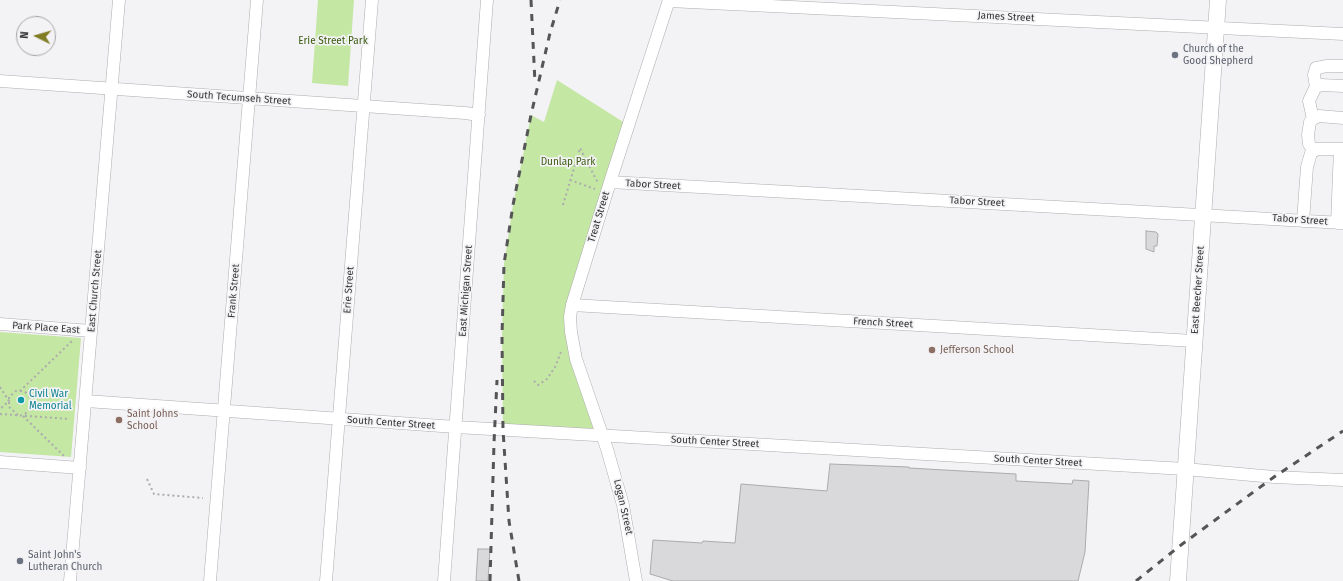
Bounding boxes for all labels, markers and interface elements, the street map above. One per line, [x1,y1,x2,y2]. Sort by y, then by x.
street label: James Street [977,10,1035,24]
north arrow [16,16,56,56]
text: N [18,31,31,39]
park label: Erie Street Park [298,35,368,47]
place label: Church of the Good Shepherd [1183,43,1253,66]
marker: Church of the Good Shepherd [1170,50,1180,60]
street label: South Tecumseh Street [187,88,291,108]
park label: Dunlap Park [541,156,595,168]
street label: Tabor Street [625,178,681,192]
street label: Treat Street [586,190,612,244]
street label: Tabor Street [949,195,1005,209]
street label: Tabor Street [1272,212,1328,228]
street label: East Michigan Street [457,245,475,337]
street label: East Beecher Street [1189,246,1207,334]
street label: East Church Street [85,249,105,333]
street label: Frank Street [226,263,242,319]
street label: Erie Street [341,266,357,314]
street label: French Street [853,315,913,331]
street label: Park Place East [12,320,80,336]
place label: Jefferson School [940,344,1014,356]
marker: Jefferson School [927,345,937,355]
place label: Civil War Memorial [29,388,72,412]
marker: Civil War Memorial [16,395,26,405]
place label: Saint Johns School [127,408,178,432]
street label: South Center Street [346,414,436,432]
marker: Saint Johns School [114,415,124,425]
street label: South Center Street [671,434,759,450]
street label: South Center Street [994,453,1082,469]
street label: Logan Street [611,478,635,536]
place label: Saint John's Lutheran Church [28,549,102,572]
marker: Saint John's Lutheran Church [15,556,25,566]

